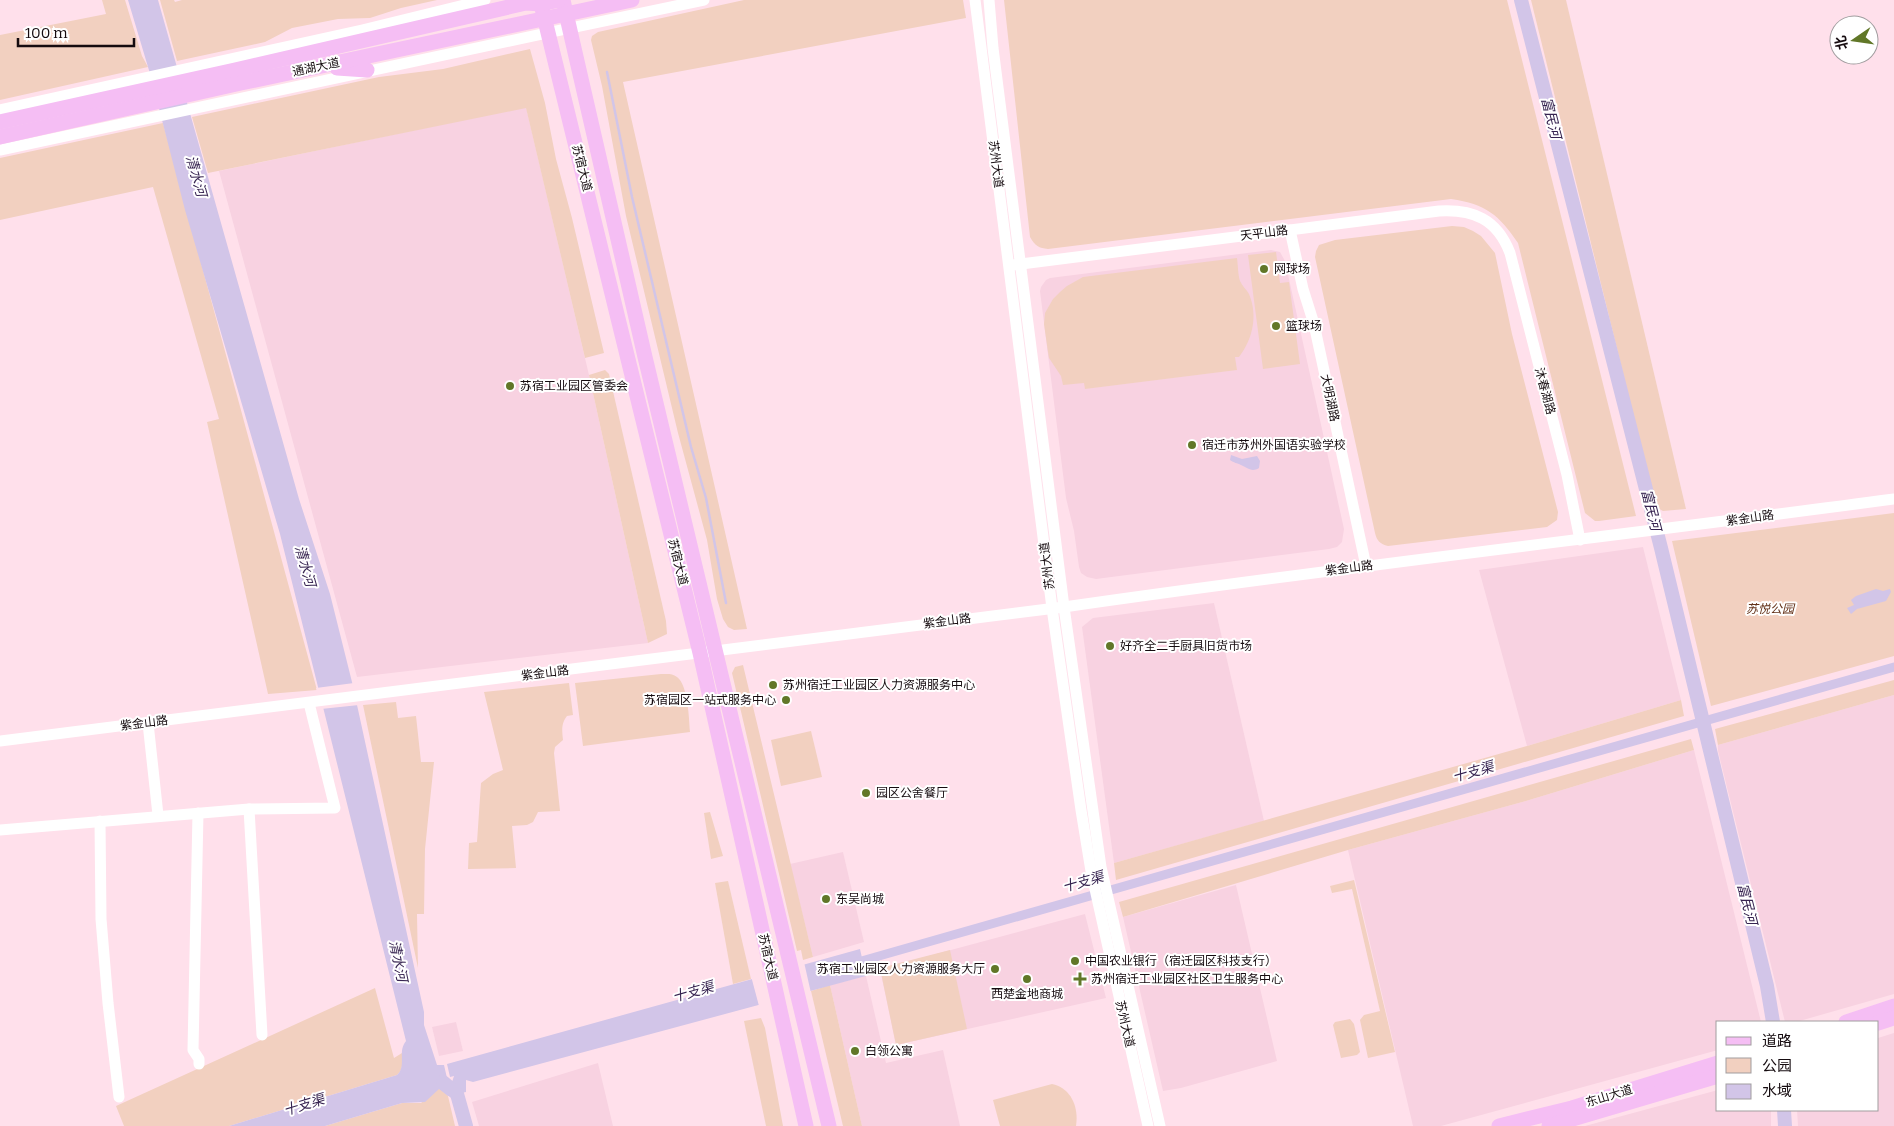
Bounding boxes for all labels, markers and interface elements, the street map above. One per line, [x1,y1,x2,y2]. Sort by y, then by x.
scale bar [18,15,134,47]
north arrow [1829,15,1879,65]
text: 100 m [25,24,68,42]
text: 北 [1832,34,1852,52]
street label: 通湖大道 [291,55,341,79]
water label: 富民河 [1538,96,1565,143]
street label: 苏州大道 [986,139,1006,189]
street label: 苏宿大道 [569,143,595,193]
water label: 清水河 [182,153,211,201]
street label: 天平山路 [1239,223,1289,243]
place label: 网球场 [1274,262,1310,276]
marker: 网球场 [1258,263,1270,275]
place label: 篮球场 [1286,319,1322,333]
marker: 篮球场 [1270,320,1282,332]
street label: 沐春湖路 [1532,366,1558,416]
street label: 大明湖路 [1318,373,1342,423]
place label: 苏宿工业园区管委会 [520,379,628,393]
marker: 苏宿工业园区管委会 [504,380,516,392]
place label: 宿迁市苏州外国语实验学校 [1202,438,1346,452]
marker: 宿迁市苏州外国语实验学校 [1186,439,1198,451]
water label: 富民河 [1638,488,1665,535]
street label: 紫金山路 [1725,508,1775,528]
street label: 苏宿大道 [665,537,691,587]
street label: 苏州大道 [1037,541,1057,591]
water label: 清水河 [291,543,320,591]
street label: 紫金山路 [1324,558,1374,578]
park label: 苏悦公园 [1746,602,1796,616]
street label: 紫金山路 [922,611,972,631]
place label: 好齐全二手厨具旧货市场 [1120,639,1252,653]
marker: 好齐全二手厨具旧货市场 [1104,640,1116,652]
street label: 紫金山路 [520,663,570,683]
place label: 苏州宿迁工业园区人力资源服务中心 [783,678,975,692]
marker: 苏州宿迁工业园区人力资源服务中心 [767,679,779,691]
place label: 苏宿园区一站式服务中心 [644,693,776,707]
marker: 苏宿园区一站式服务中心 [780,694,792,706]
street label: 紫金山路 [119,713,169,733]
water label: 十支渠 [1450,757,1497,786]
place label: 园区公舍餐厅 [876,786,948,800]
marker: 园区公舍餐厅 [860,787,872,799]
water label: 十支渠 [1060,867,1107,896]
water label: 富民河 [1734,882,1761,929]
place label: 东吴尚城 [836,892,884,906]
marker: 东吴尚城 [820,893,832,905]
street label: 苏宿大道 [756,932,780,982]
water label: 清水河 [385,939,411,986]
place label: 中国农业银行（宿迁园区科技支行） [1085,954,1277,968]
marker: 中国农业银行（宿迁园区科技支行） [1069,955,1081,967]
place label: 苏宿工业园区人力资源服务大厅 [817,962,985,976]
marker: 苏宿工业园区人力资源服务大厅 [989,963,1001,975]
marker: 苏州宿迁工业园区社区卫生服务中心 [1073,972,1087,986]
place label: 苏州宿迁工业园区社区卫生服务中心 [1091,972,1283,986]
marker: 西楚金地商城 [1021,973,1033,985]
water label: 十支渠 [670,977,717,1006]
place label: 西楚金地商城 [991,987,1063,1001]
street label: 苏州大道 [1113,999,1137,1049]
legend [1716,1021,1879,1111]
text: 道路 [1762,1032,1792,1050]
place label: 白领公寓 [865,1044,913,1058]
marker: 白领公寓 [849,1045,861,1057]
text: 公园 [1762,1057,1792,1075]
street label: 东山大道 [1584,1082,1634,1110]
text: 水域 [1762,1082,1792,1100]
water label: 十支渠 [281,1090,328,1119]

